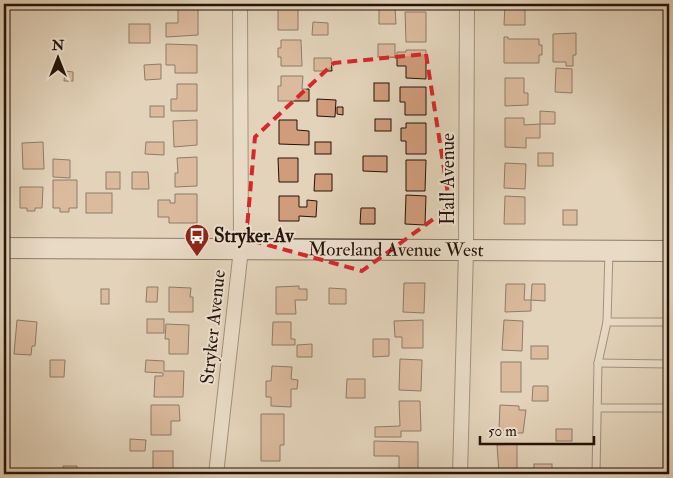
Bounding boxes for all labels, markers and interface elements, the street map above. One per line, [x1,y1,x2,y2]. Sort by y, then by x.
north arrow [32,32,82,82]
text: N [51,37,65,54]
street label: Hall Avenue [436,133,460,225]
bus stop icon: Stryker Av [184,223,210,257]
place label: Stryker Av [214,224,295,249]
street label: Moreland Avenue West [308,237,484,262]
street label: Stryker Avenue [195,269,231,385]
scale bar [480,413,594,445]
text: 50 m [488,422,517,441]

